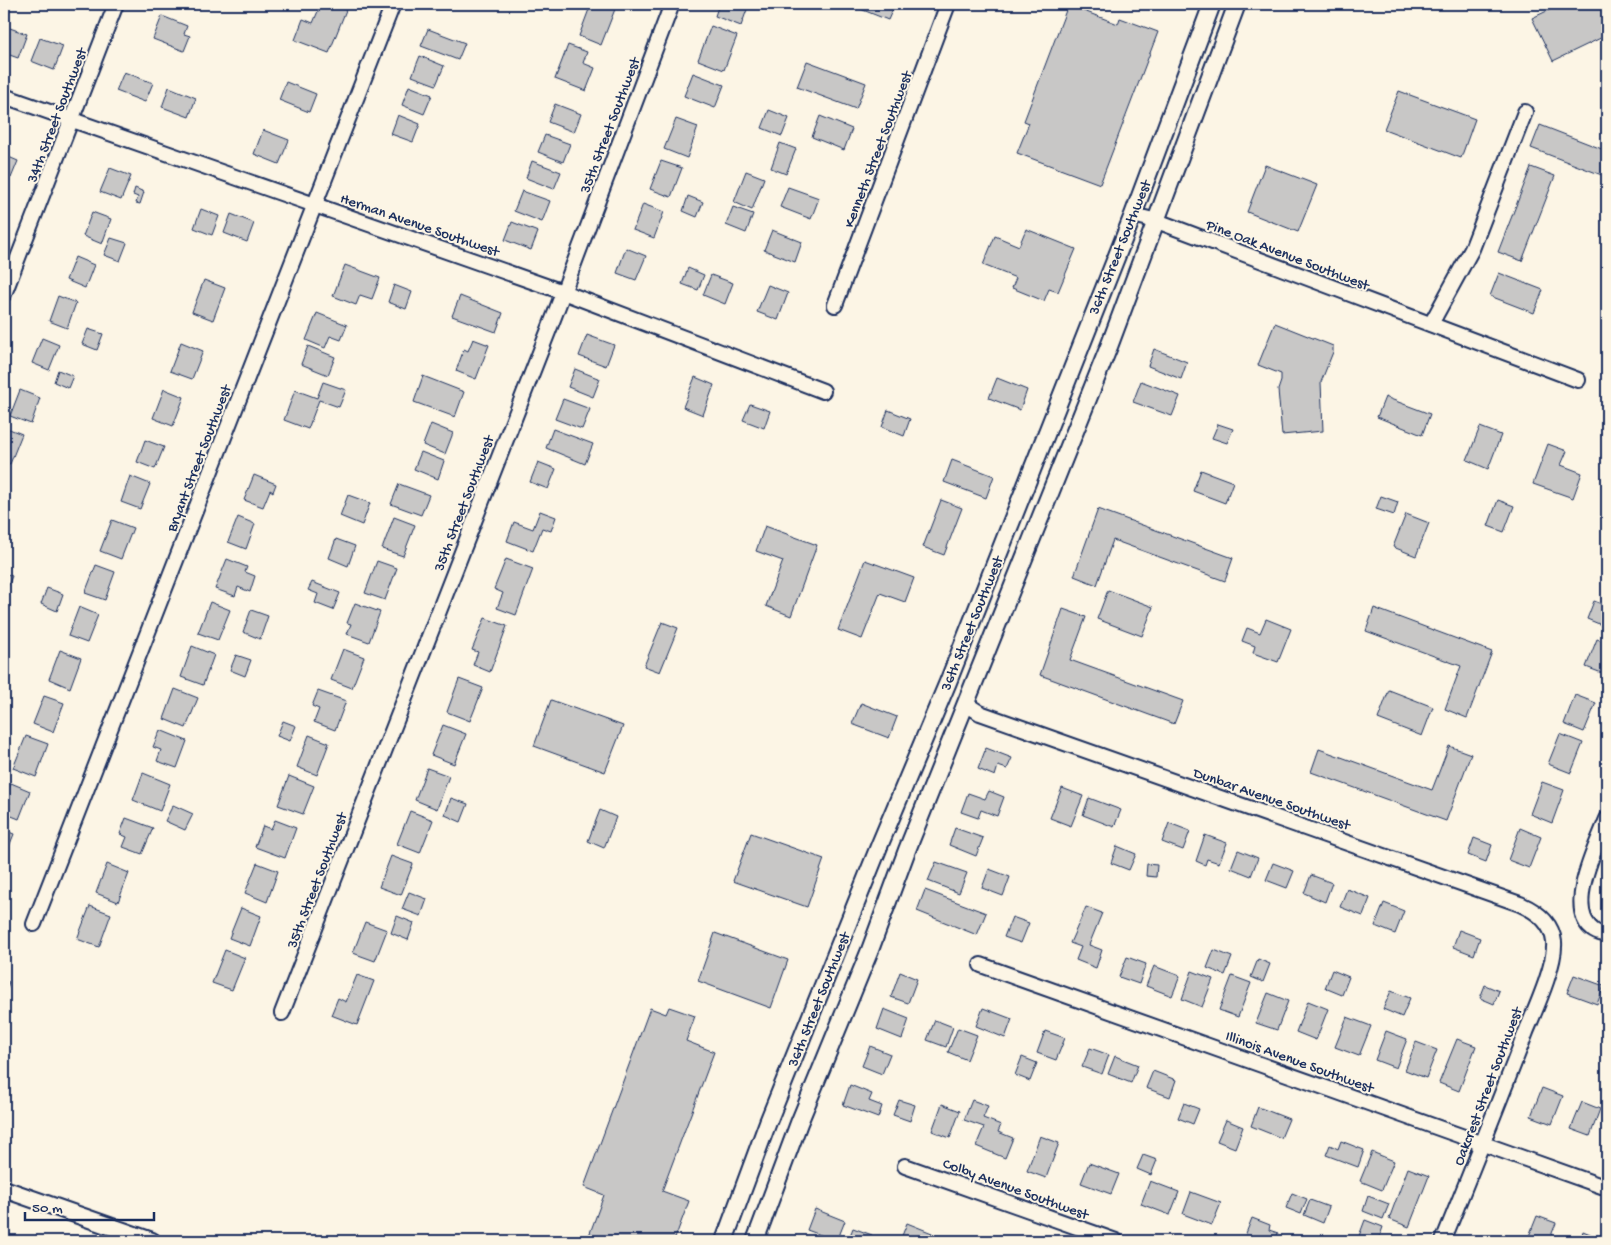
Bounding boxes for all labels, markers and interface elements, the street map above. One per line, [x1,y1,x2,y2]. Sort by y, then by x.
street label: 34th Street Southwest [23,44,93,187]
street label: 35th Street Southwest [576,54,646,197]
street label: Kenneth Street Southwest [841,67,918,231]
street label: 36th Street Southwest [1085,176,1157,319]
street label: Herman Avenue Southwest [338,190,503,262]
street label: Pine Oak Avenue Southwest [1202,216,1373,296]
street label: Bryant Street Southwest [163,381,237,536]
street label: 35th Street Southwest [430,432,500,575]
street label: 36th Street Southwest [937,552,1009,695]
street label: Dunbar Avenue Southwest [1190,764,1354,836]
street label: 35th Street Southwest [283,809,353,952]
street label: 36th Street Southwest [784,928,856,1071]
street label: Oakcrest Street Southwest [1450,1003,1528,1168]
street label: Illinois Avenue Southwest [1223,1028,1378,1099]
street label: Colby Avenue Southwest [940,1155,1092,1225]
scale bar [25,1190,154,1222]
text: 50 m [32,1200,63,1218]

